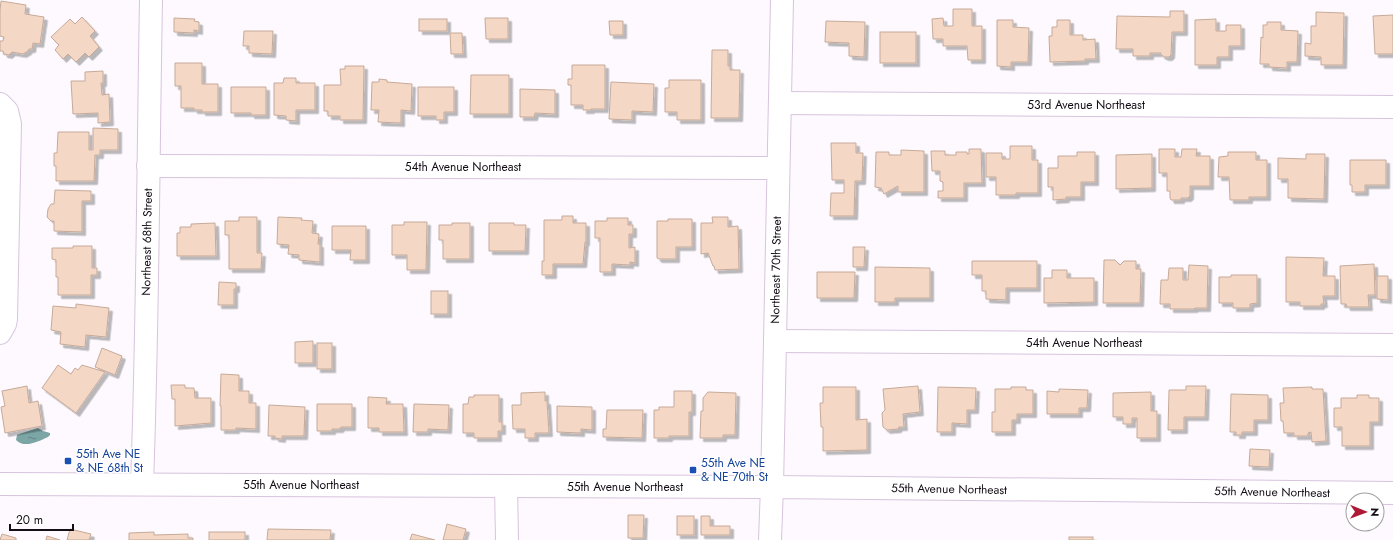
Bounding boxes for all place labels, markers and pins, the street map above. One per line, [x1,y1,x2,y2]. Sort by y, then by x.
place label: 55th Ave NE & NE 68th St [76,445,143,477]
place label: 55th Ave NE & NE 70th St [701,454,768,486]
marker: 55th Ave NE & NE 68th St [63,456,73,466]
marker: 55th Ave NE & NE 70th St [688,465,698,475]

